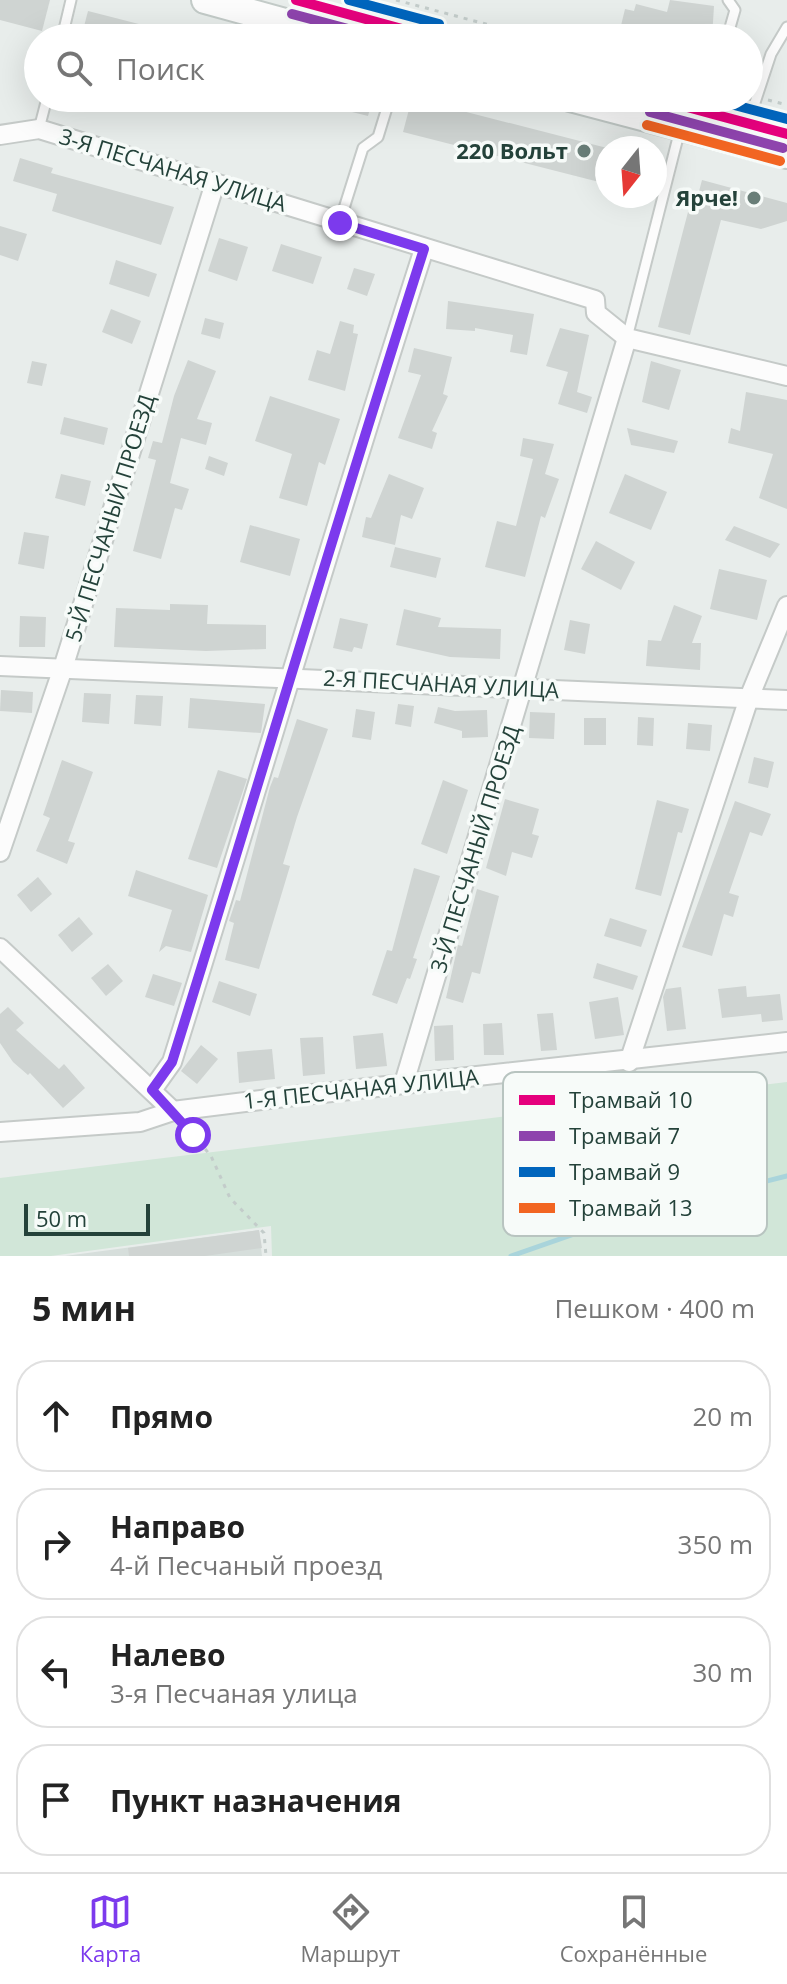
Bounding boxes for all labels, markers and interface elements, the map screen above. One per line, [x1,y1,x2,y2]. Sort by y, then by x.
search box [24,24,763,112]
icon: search [52,46,96,90]
text: Поиск [116,48,205,89]
street label: 3-Я ПЕСЧАНАЯ УЛИЦА [56,120,291,218]
place label: 220 Вольт [456,135,568,165]
north arrow [595,136,667,208]
marker: 220 Вольт [575,142,593,160]
place label: Ярче! [675,182,738,212]
marker: Ярче! [745,189,763,207]
route end [322,205,358,241]
street label: 5-Й ПЕСЧАНЫЙ ПРОЕЗД [57,390,161,645]
street label: 2-Я ПЕСЧАНАЯ УЛИЦА [322,662,560,704]
street label: 3-Й ПЕСЧАНЫЙ ПРОЕЗД [422,721,526,976]
street label: 1-Я ПЕСЧАНАЯ УЛИЦА [242,1061,480,1115]
legend [503,1072,767,1236]
text: Трамвай 10 [569,1084,693,1114]
route start [175,1117,211,1153]
text: Трамвай 7 [569,1120,680,1150]
text: Трамвай 9 [569,1156,680,1186]
text: Трамвай 13 [569,1192,693,1222]
scale bar [24,1200,150,1236]
text: 50 m [36,1203,87,1233]
text: 5 мин [32,1285,136,1331]
text: Пешком · 400 m [554,1290,755,1326]
icon: ahead [34,1394,78,1438]
text: Прямо [110,1396,213,1437]
text: 20 m [692,1398,753,1434]
text: Направо [110,1506,245,1547]
icon: right [34,1522,78,1566]
text: 350 m [678,1526,753,1562]
text: 4-й Песчаный проезд [110,1547,382,1583]
text: Налево [110,1634,226,1675]
icon: left [34,1650,78,1694]
text: 30 m [692,1654,753,1690]
text: 3-я Песчаная улица [110,1675,358,1711]
icon: arrive [34,1778,78,1822]
text: Пункт назначения [110,1780,402,1821]
tab: Карта [80,1890,141,1968]
tab: Маршрут [301,1890,400,1968]
tab: Сохранённые [560,1890,707,1968]

